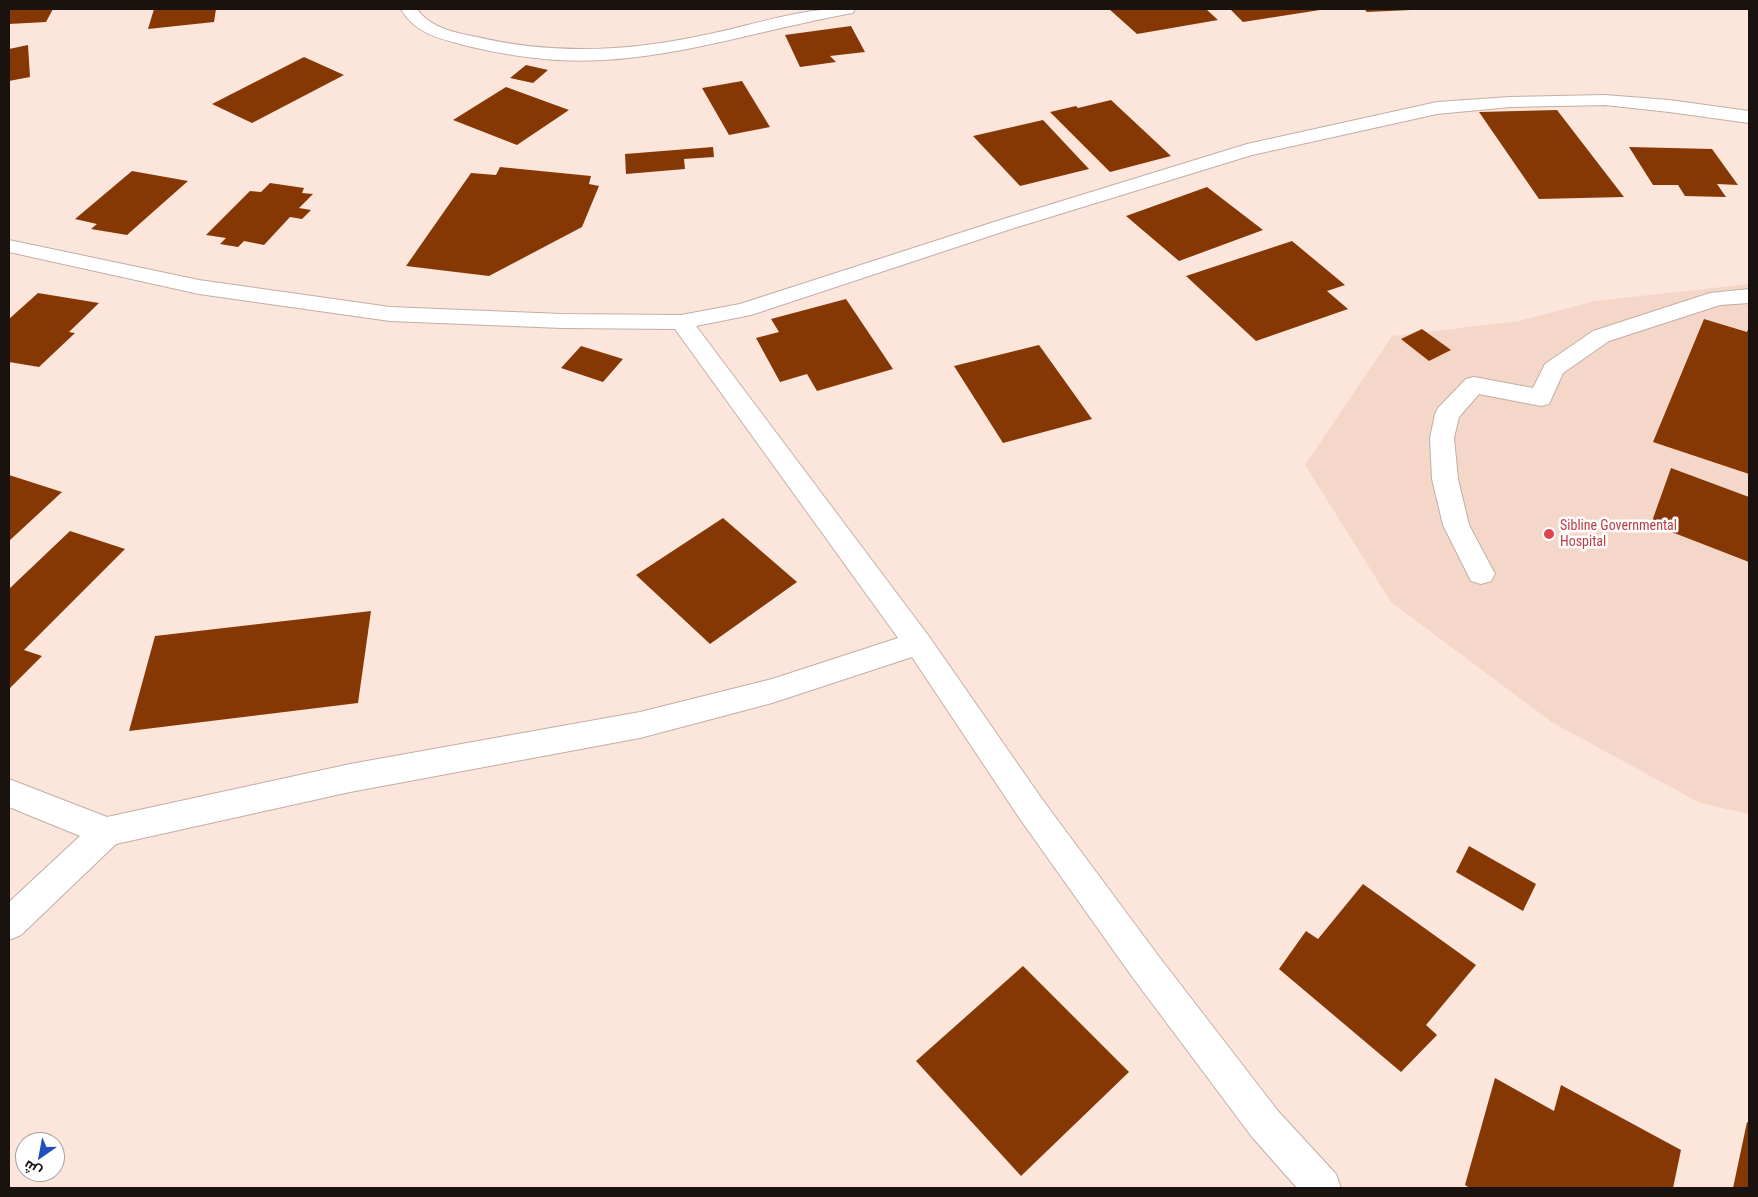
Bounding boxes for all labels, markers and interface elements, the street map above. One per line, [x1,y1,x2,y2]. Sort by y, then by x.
place label: Sibline Governmental Hospital [1560,518,1677,550]
marker: Sibline Governmental Hospital [1542,527,1556,541]
north arrow [15,1132,65,1182]
text: ش [20,1157,44,1180]

